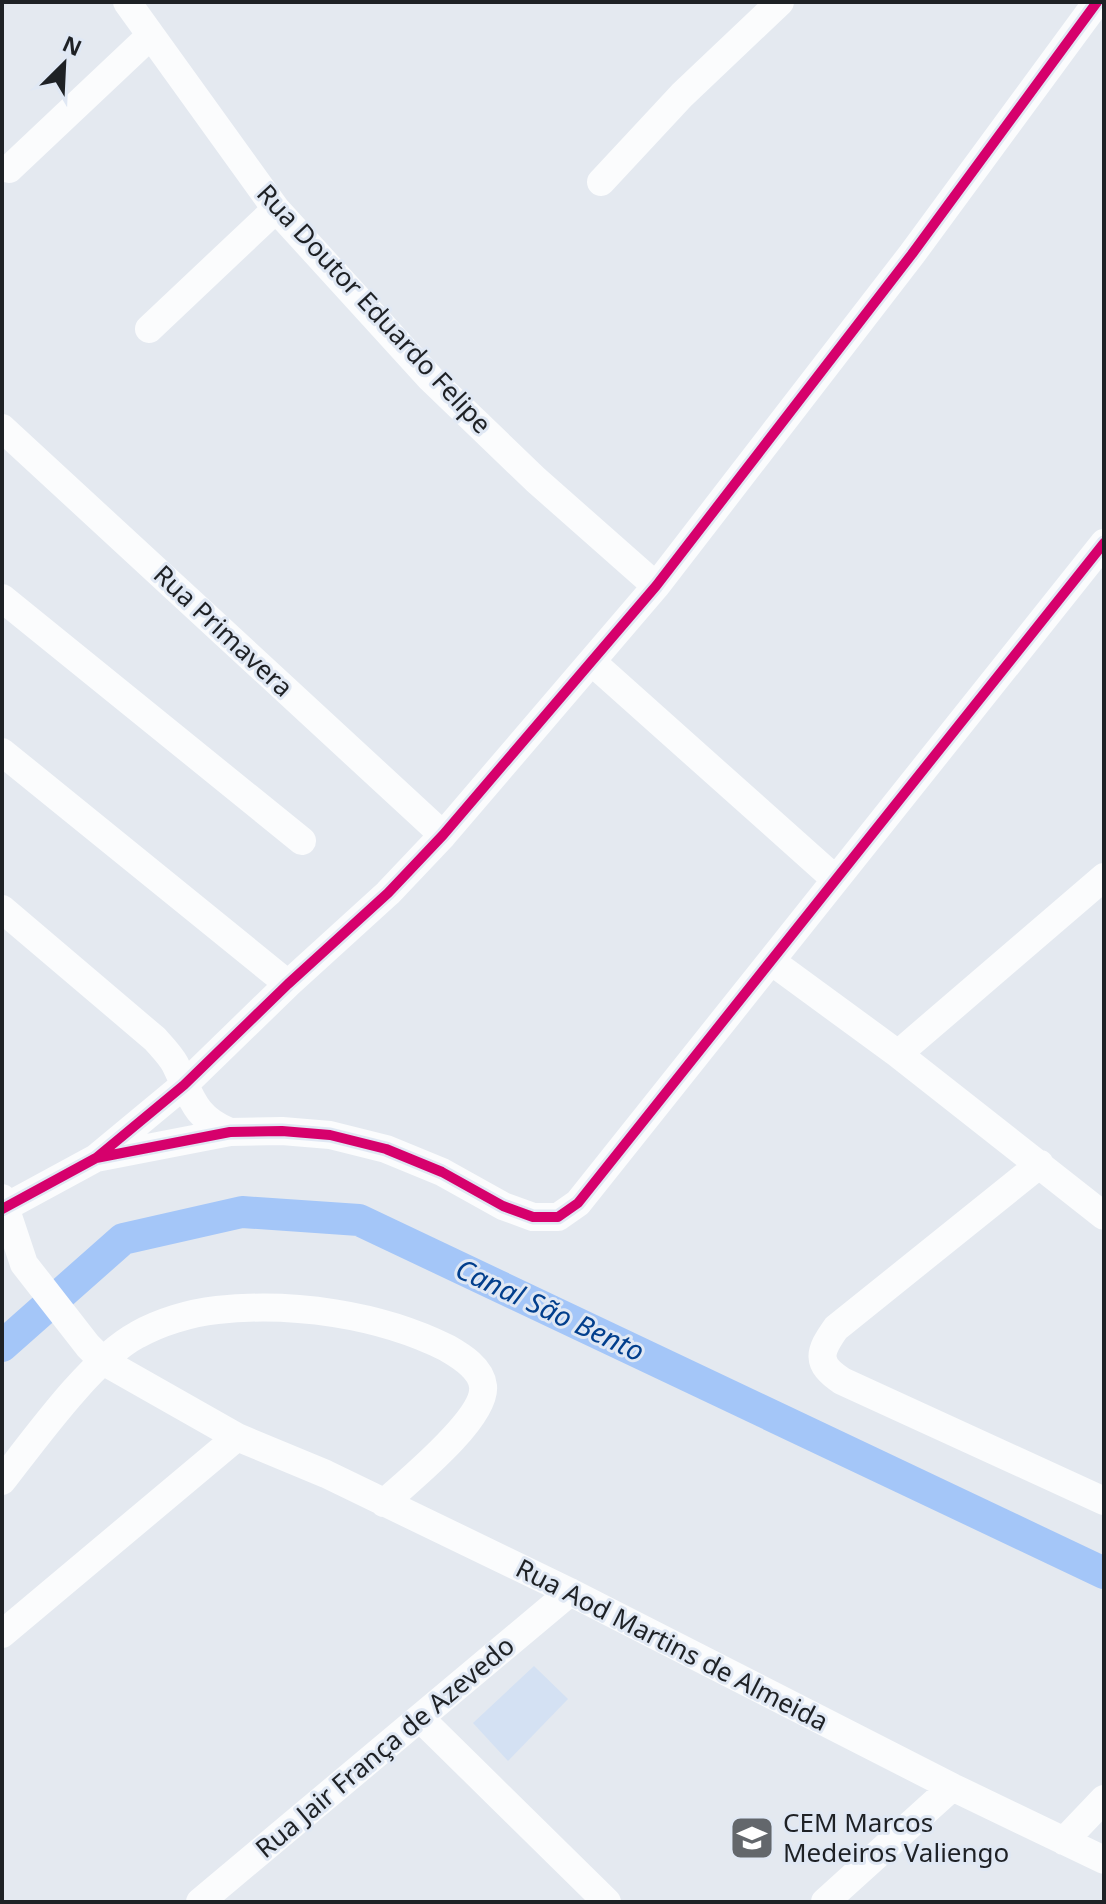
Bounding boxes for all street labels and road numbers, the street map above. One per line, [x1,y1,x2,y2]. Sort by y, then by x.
street label: Rua Doutor Eduardo Felipe [249,176,500,441]
street label: Rua Primavera [146,556,301,704]
street label: Rua Aod Martins de Almeida [510,1550,835,1739]
street label: Rua Jair França de Azevedo [247,1627,521,1865]

